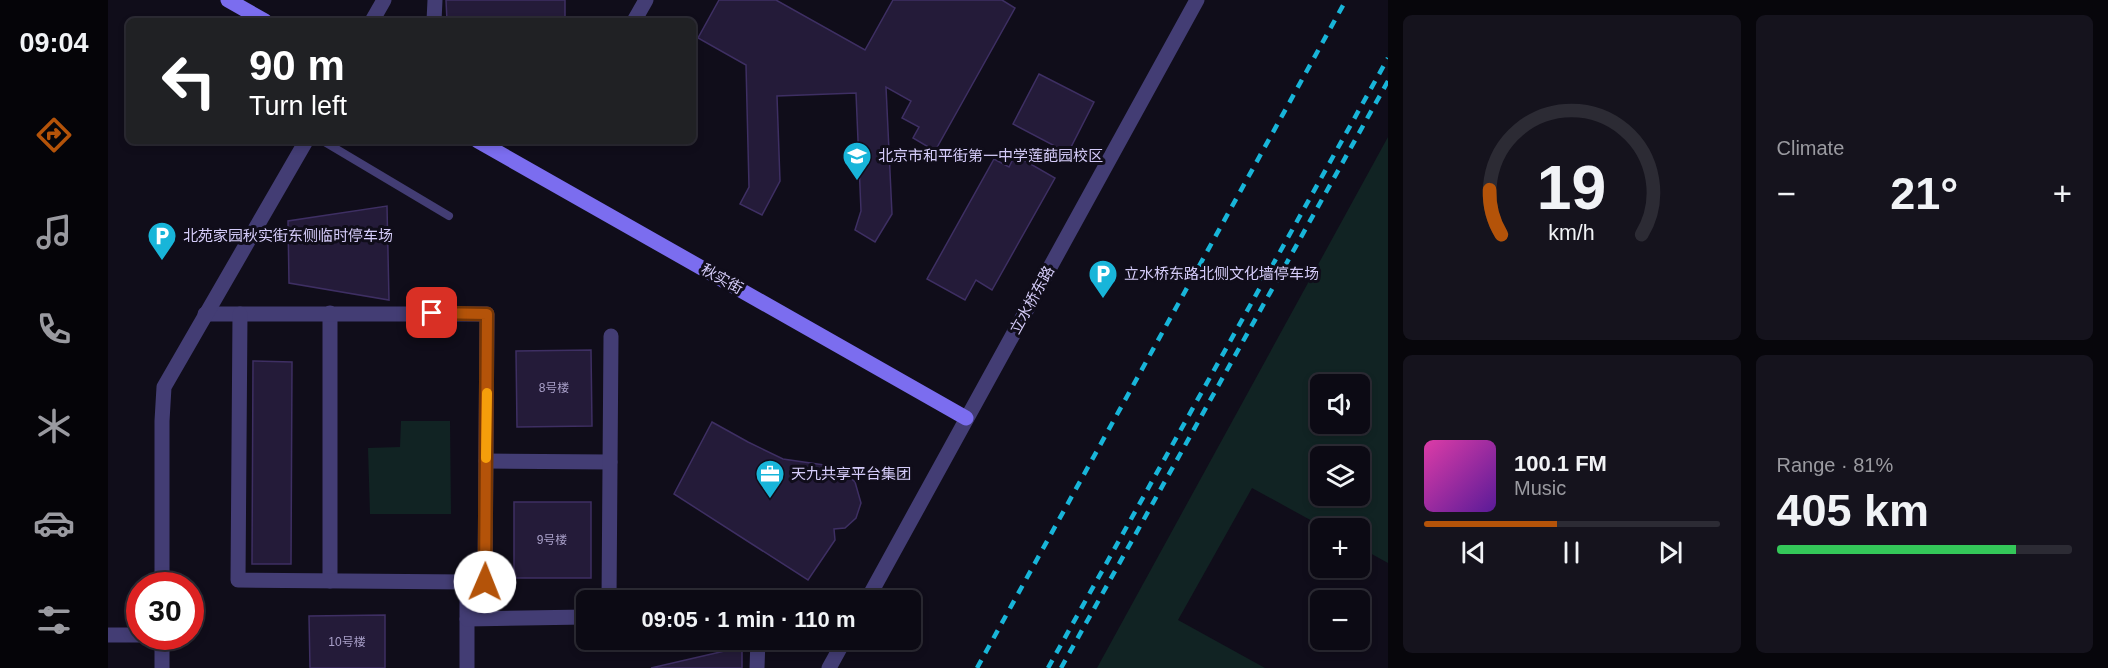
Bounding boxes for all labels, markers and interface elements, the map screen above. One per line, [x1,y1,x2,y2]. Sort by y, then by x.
text: 09:04 [19,28,89,58]
icon: left [150,42,228,120]
text: 90 m [249,42,345,89]
text: Turn left [249,91,347,121]
icon: directions [33,114,75,156]
text: Climate [1777,137,1844,159]
school or university icon: 北京市和平街第一中学莲葩园校区 [841,140,873,182]
place label: 北京市和平街第一中学莲葩园校区 [878,147,1103,164]
text: 19 [1537,153,1606,222]
text: 21° [1890,168,1958,219]
text: − [1777,175,1796,212]
text: + [2053,175,2072,212]
icon: music [33,211,75,253]
parking icon: 北苑家园秋实街东侧临时停车场 [146,220,178,262]
text: km/h [1549,221,1595,245]
place label: 北苑家园秋实街东侧临时停车场 [183,227,393,244]
parking icon: 立水桥东路北侧文化墙停车场 [1087,258,1119,300]
street label: 秋实街 [698,260,746,297]
street label: 立水桥东路 [1006,263,1057,337]
place label: 立水桥东路北侧文化墙停车场 [1124,265,1319,282]
pin [406,287,457,338]
icon: arrive [415,296,448,329]
icon: phone [33,308,75,350]
map controls [1310,374,1370,650]
button: sound [1310,374,1370,434]
house number: 8号楼 [539,381,569,395]
icon: climate [33,405,75,447]
button: layers [1310,446,1370,506]
text: 100.1 FM [1514,451,1607,476]
text: Range · 81% [1777,454,1893,476]
office icon: 天九共享平台集团 [754,458,786,500]
place label: 天九共享平台集团 [791,465,911,482]
text: Music [1514,477,1566,499]
text: 405 km [1777,485,1929,536]
icon: car [33,502,75,544]
button: + [1310,518,1370,578]
house number: 9号楼 [537,533,567,547]
icon: previous [1457,536,1490,569]
icon: pause [1555,536,1588,569]
icon: next [1654,536,1687,569]
position arrow [453,550,517,614]
speed limit sign: 30 [126,572,204,650]
button: − [1310,590,1370,650]
icon: filters [33,599,75,641]
text: 09:05 · 1 min · 110 m [642,607,856,632]
house number: 10号楼 [328,635,366,649]

